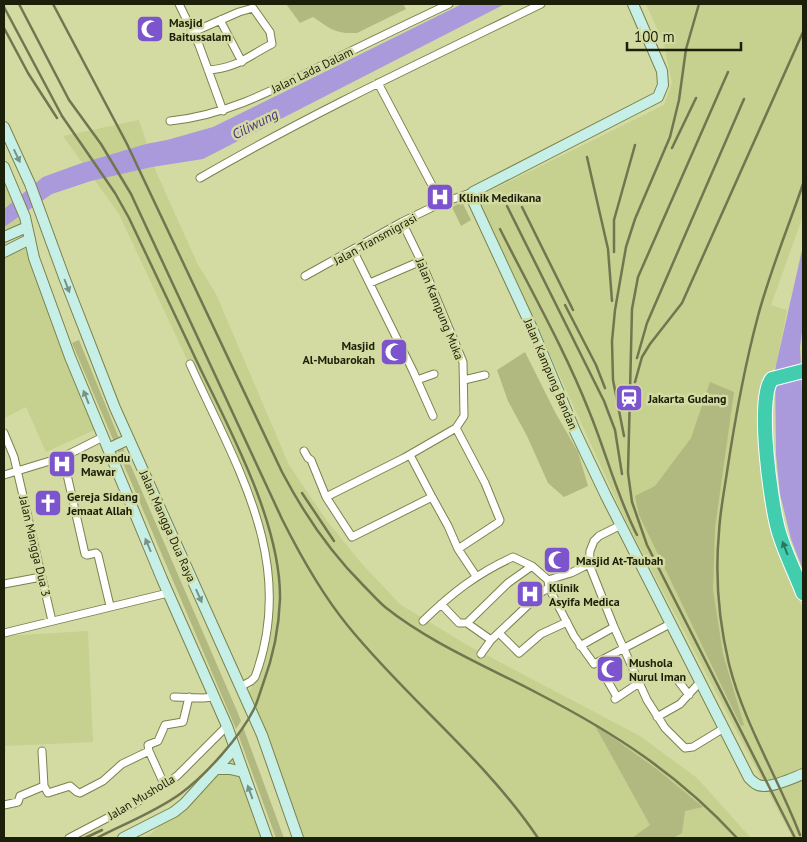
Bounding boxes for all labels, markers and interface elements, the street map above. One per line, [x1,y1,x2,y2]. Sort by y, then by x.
mosque icon: Masjid Baitussalam [135,14,165,44]
place label: Masjid Baitussalam [169,15,231,44]
scale bar [627,20,741,52]
text: 100 m [634,27,675,46]
street label: Jalan Lada Dalam [268,44,355,97]
water label: Ciliwung [229,105,281,143]
one-way arrow [13,149,21,163]
hospital icon: Klinik Medikana [425,182,455,212]
place label: Klinik Medikana [459,190,541,205]
street label: Jalan Transmigrasi [330,210,419,269]
street label: Jalan Kampung Muka [412,255,467,362]
one-way arrow [64,278,71,293]
street label: Jalan Kampung Bandan [520,315,581,432]
mosque icon: Masjid Al-Mubarokah [379,337,409,367]
place label: Masjid Al-Mubarokah [302,338,375,367]
station icon: Jakarta Gudang [614,383,644,413]
one-way arrow [82,390,90,404]
place label: Jakarta Gudang [647,391,727,406]
hospital icon: Posyandu Mawar [47,449,77,479]
place label: Posyandu Mawar [81,450,130,479]
street label: Jalan Mangga Dua Raya [136,467,199,584]
church icon: Gereja Sidang Jemaat Allah [33,488,63,518]
place label: Gereja Sidang Jemaat Allah [66,489,138,518]
street label: Jalan Mangga Dua 3 [16,493,54,598]
one-way arrow [144,537,152,552]
one-way arrow [781,541,789,555]
mosque icon: Masjid At-Taubah [542,545,572,575]
place label: Masjid At-Taubah [576,553,663,568]
hospital icon: Klinik Asyifa Medica [515,579,545,609]
place label: Klinik Asyifa Medica [549,580,620,609]
one-way arrow [196,589,204,603]
mosque icon: Mushola Nurul Iman [595,654,625,684]
place label: Mushola Nurul Iman [629,655,686,684]
street label: Jalan Musholla [104,771,177,823]
one-way arrow [246,785,253,800]

